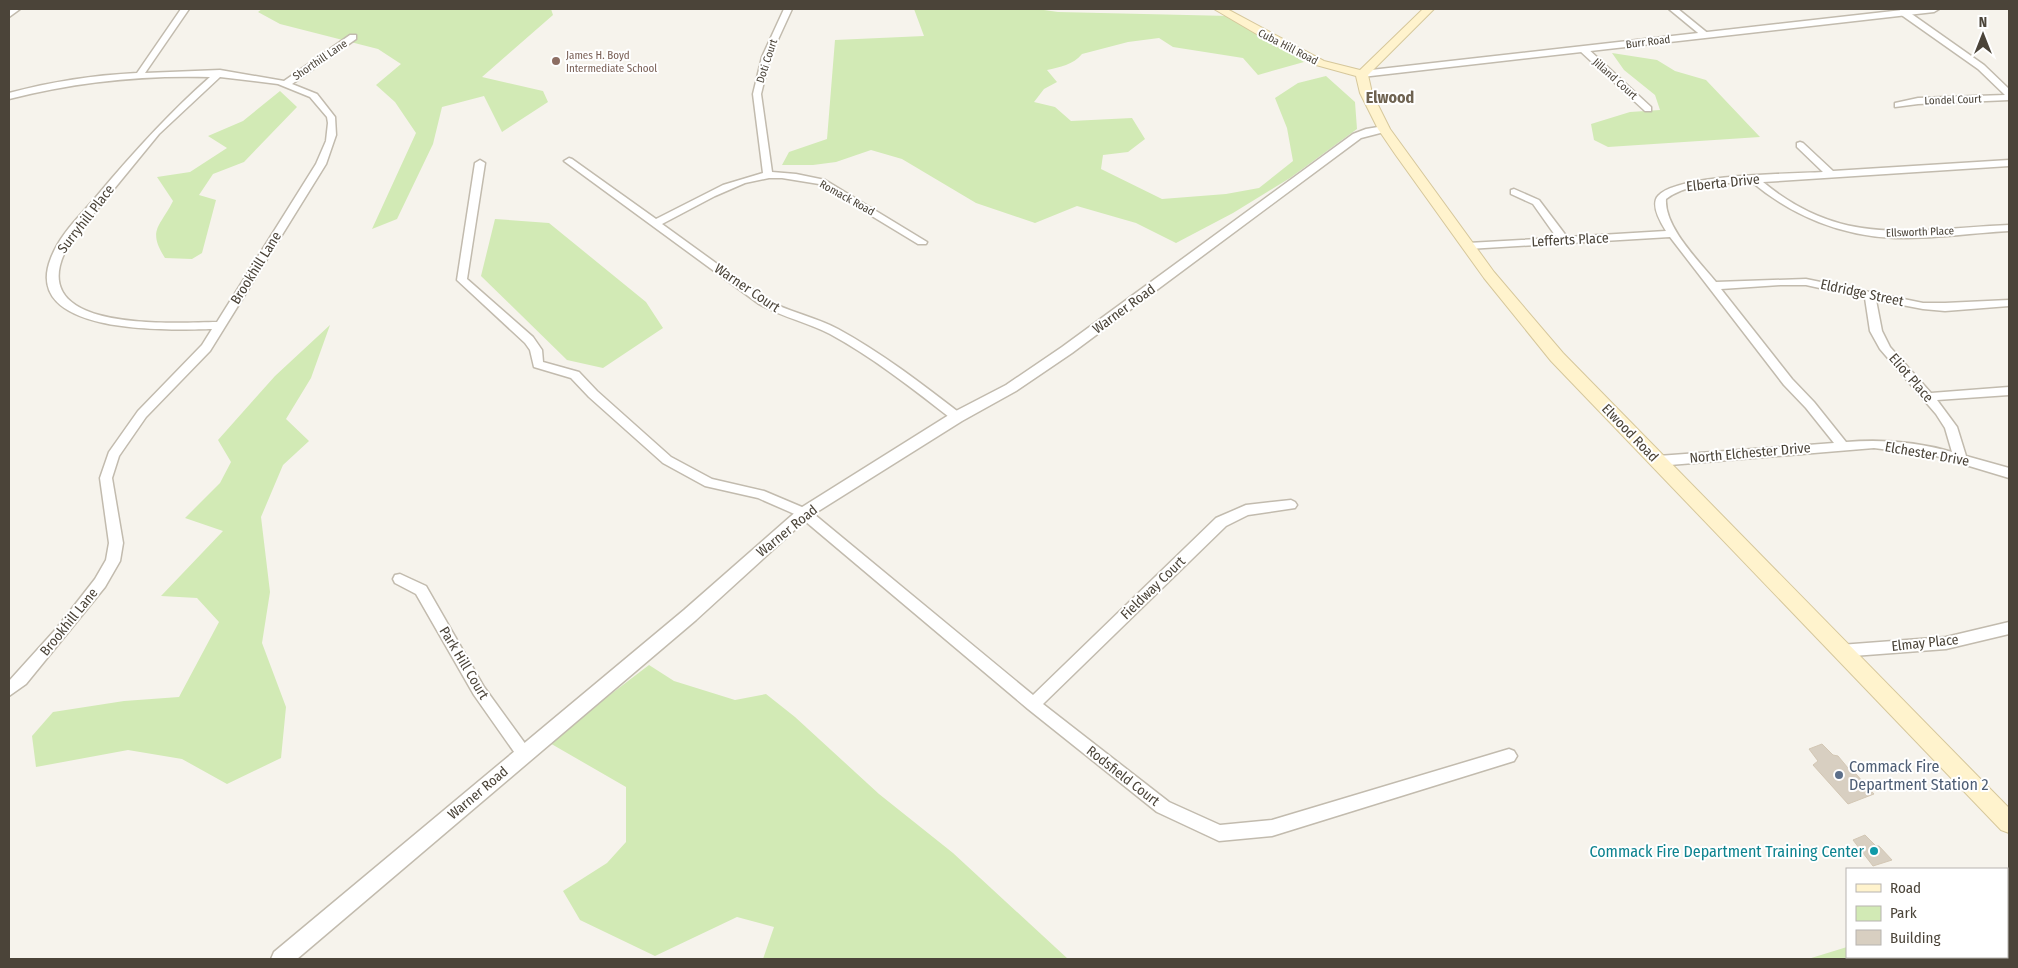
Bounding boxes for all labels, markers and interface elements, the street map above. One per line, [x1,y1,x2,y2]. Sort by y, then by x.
north arrow [1958,10,2008,60]
text: N [1979,14,1987,31]
street label: Cuba Hill Road [1256,26,1320,68]
street label: Burr Road [1625,33,1671,51]
street label: Shorthill Lane [290,37,350,83]
street label: Doti Court [754,37,780,85]
place label: James H. Boyd Intermediate School [566,49,657,75]
marker: James H. Boyd Intermediate School [550,55,562,67]
street label: Jilland Court [1590,56,1640,103]
district label: Elwood [1366,88,1414,107]
street label: Londel Court [1924,92,1982,107]
street label: Elberta Drive [1685,171,1761,195]
street label: Romack Road [817,178,877,218]
street label: Surryhill Place [54,181,118,257]
street label: Ellsworth Place [1886,224,1954,240]
street label: Brookhill Lane [227,229,285,307]
street label: Lefferts Place [1531,229,1609,251]
street label: Warner Court [711,260,783,316]
street label: Eldridge Street [1819,276,1906,310]
street label: Warner Road [1089,281,1159,337]
street label: Eliot Place [1885,350,1937,406]
street label: Elwood Road [1598,401,1662,465]
street label: Elchester Drive [1883,438,1971,470]
street label: North Elchester Drive [1689,439,1811,467]
street label: Warner Road [753,501,821,561]
street label: Fieldway Court [1117,553,1189,623]
street label: Brookhill Lane [37,585,102,659]
street label: Park Hill Court [436,624,493,703]
street label: Elmay Place [1891,631,1959,655]
street label: Rodsfield Court [1083,742,1163,810]
place label: Commack Fire Department Station 2 [1849,757,1989,794]
street label: Warner Road [444,763,512,823]
marker: Commack Fire Department Station 2 [1833,769,1845,781]
place label: Commack Fire Department Training Center [1589,842,1864,861]
marker: Commack Fire Department Training Center [1868,845,1880,857]
legend [1846,868,2008,958]
text: Road [1890,879,1921,897]
text: Park [1890,904,1917,922]
text: Building [1890,929,1941,947]

